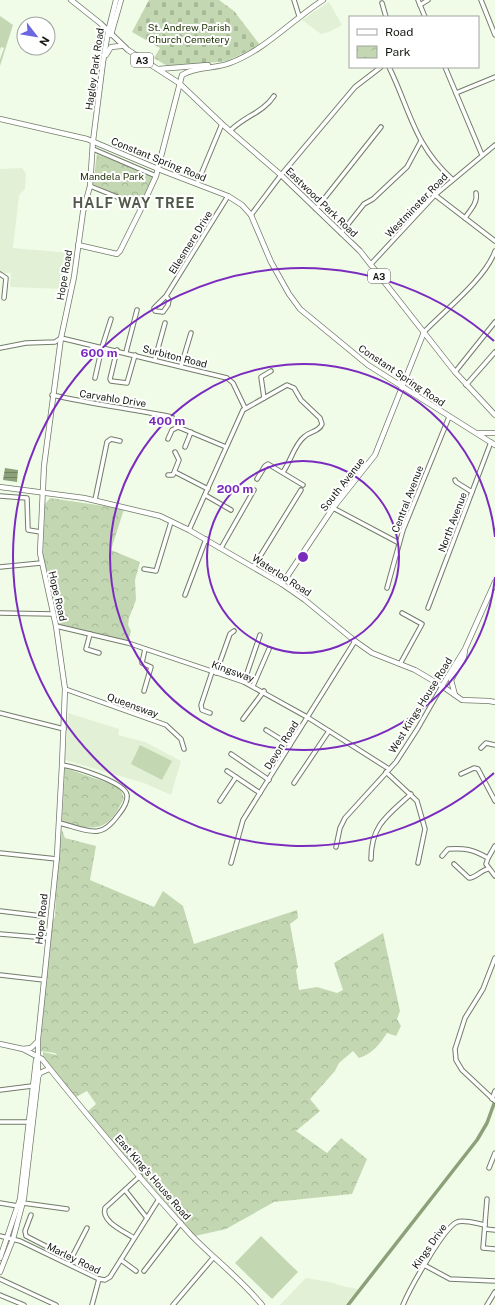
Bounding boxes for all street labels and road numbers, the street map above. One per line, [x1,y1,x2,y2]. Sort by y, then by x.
street label: Hagley Park Road [82,27,106,111]
road number: A3 [131,53,153,67]
street label: Constant Spring Road [110,134,208,184]
street label: Eastwood Park Road [284,165,360,239]
street label: Westminster Road [382,170,450,240]
street label: Ellesmere Drive [166,208,214,276]
street label: Hope Road [54,249,74,301]
road number: A3 [368,269,390,283]
street label: Surbiton Road [141,342,209,370]
street label: Constant Spring Road [356,342,448,408]
street label: Carvahlo Drive [79,387,148,409]
street label: South Avenue [317,455,367,513]
street label: Central Avenue [389,463,425,534]
street label: North Avenue [435,490,469,554]
street label: Waterloo Road [250,551,314,599]
street label: Hope Road [46,570,70,622]
street label: West Kings House Road [386,655,454,755]
street label: Kingsway [210,658,257,684]
street label: Queensway [106,690,161,720]
street label: Devon Road [261,718,301,771]
street label: Hope Road [32,893,50,945]
street label: East King's House Road [113,1132,193,1222]
street label: Kings Drive [409,1221,449,1271]
street label: Marley Road [45,1240,103,1276]

